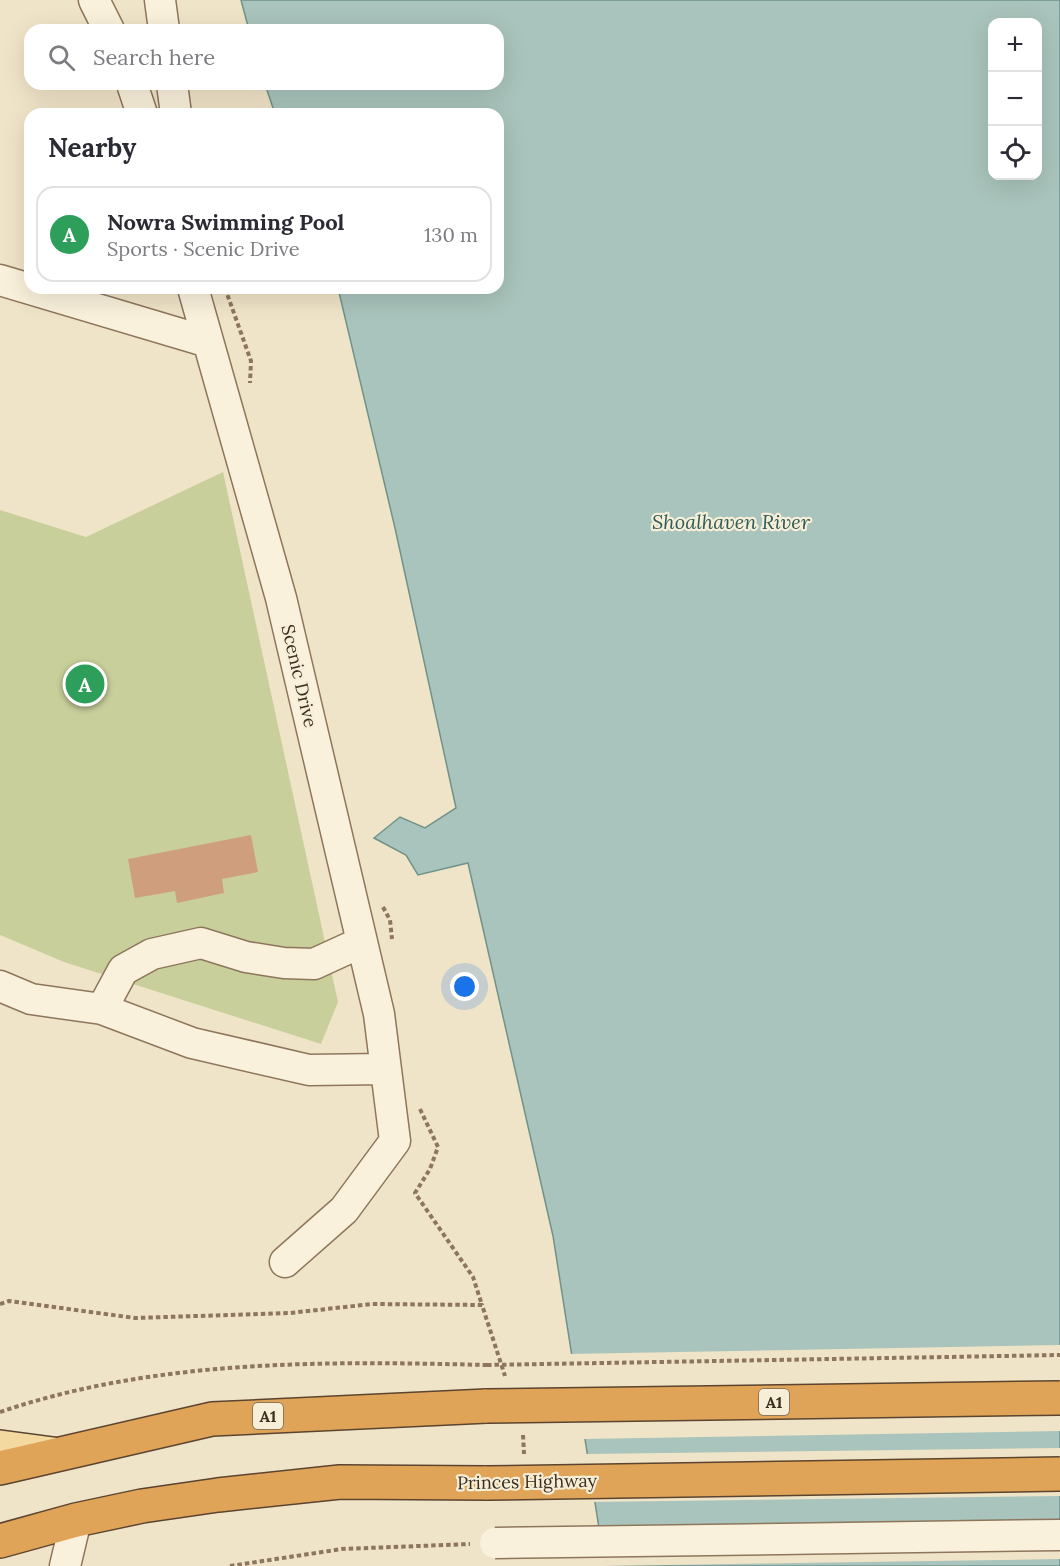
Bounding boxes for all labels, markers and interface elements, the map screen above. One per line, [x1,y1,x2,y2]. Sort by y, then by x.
map controls [988,18,1042,180]
button: + [988,18,1042,72]
search box [24,24,504,90]
icon: search [45,41,78,74]
text: Search here [93,43,215,71]
button: − [988,72,1042,126]
button: locate [988,126,1042,180]
text: Nearby [48,131,136,164]
text: Nowra Swimming Pool [107,208,344,236]
text: A [63,222,76,247]
text: 130 m [424,222,478,247]
text: Sports · Scenic Drive [107,236,300,261]
water label: Shoalhaven River [652,509,811,534]
street label: Scenic Drive [276,622,323,730]
pin: A [66,662,104,706]
your location [450,972,479,1001]
road number: A1 [759,1389,789,1415]
road number: A1 [253,1403,283,1429]
street label: Princes Highway [457,1469,598,1494]

